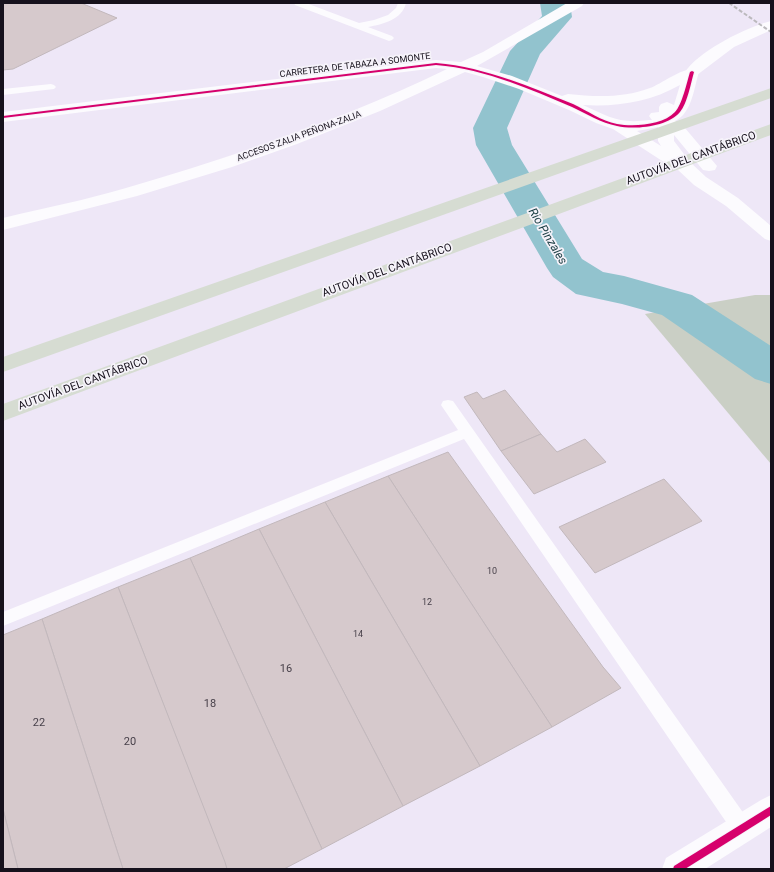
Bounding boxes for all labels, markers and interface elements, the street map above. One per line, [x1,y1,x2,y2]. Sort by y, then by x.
street label: CARRETERA DE TABAZA A SOMONTE [279,51,431,79]
street label: ACCESOS ZALIA PEÑONA-ZALIA [236,109,363,163]
street label: AUTOVÍA DEL CANTÁBRICO [624,128,758,188]
water label: Rio Pinzales [526,205,570,267]
street label: AUTOVÍA DEL CANTÁBRICO [320,240,454,300]
street label: AUTOVÍA DEL CANTÁBRICO [16,353,150,413]
house number: 10 [487,566,497,576]
house number: 12 [422,597,432,607]
house number: 14 [353,629,363,639]
house number: 16 [280,662,292,675]
house number: 18 [204,697,216,710]
house number: 22 [33,716,45,729]
house number: 20 [124,735,136,748]

